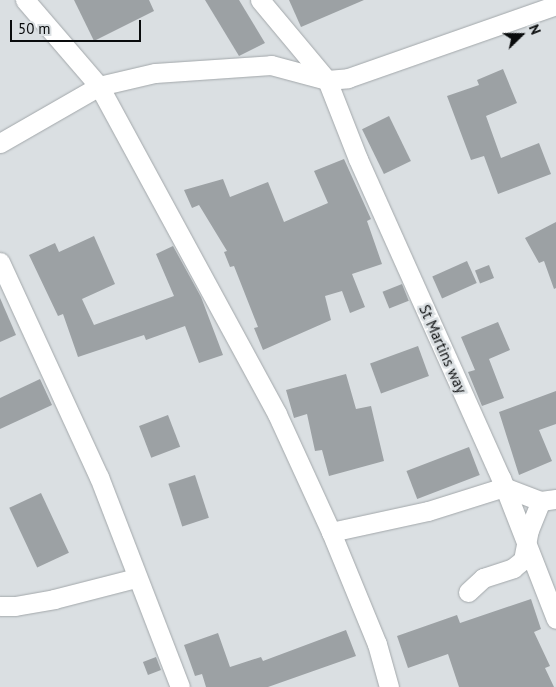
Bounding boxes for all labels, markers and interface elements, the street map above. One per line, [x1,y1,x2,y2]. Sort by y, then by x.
scale bar [12,10,144,42]
north arrow [496,10,546,60]
text: 50 m [18,19,51,38]
text: N [525,22,545,37]
street label: St Martins way [415,302,471,396]

